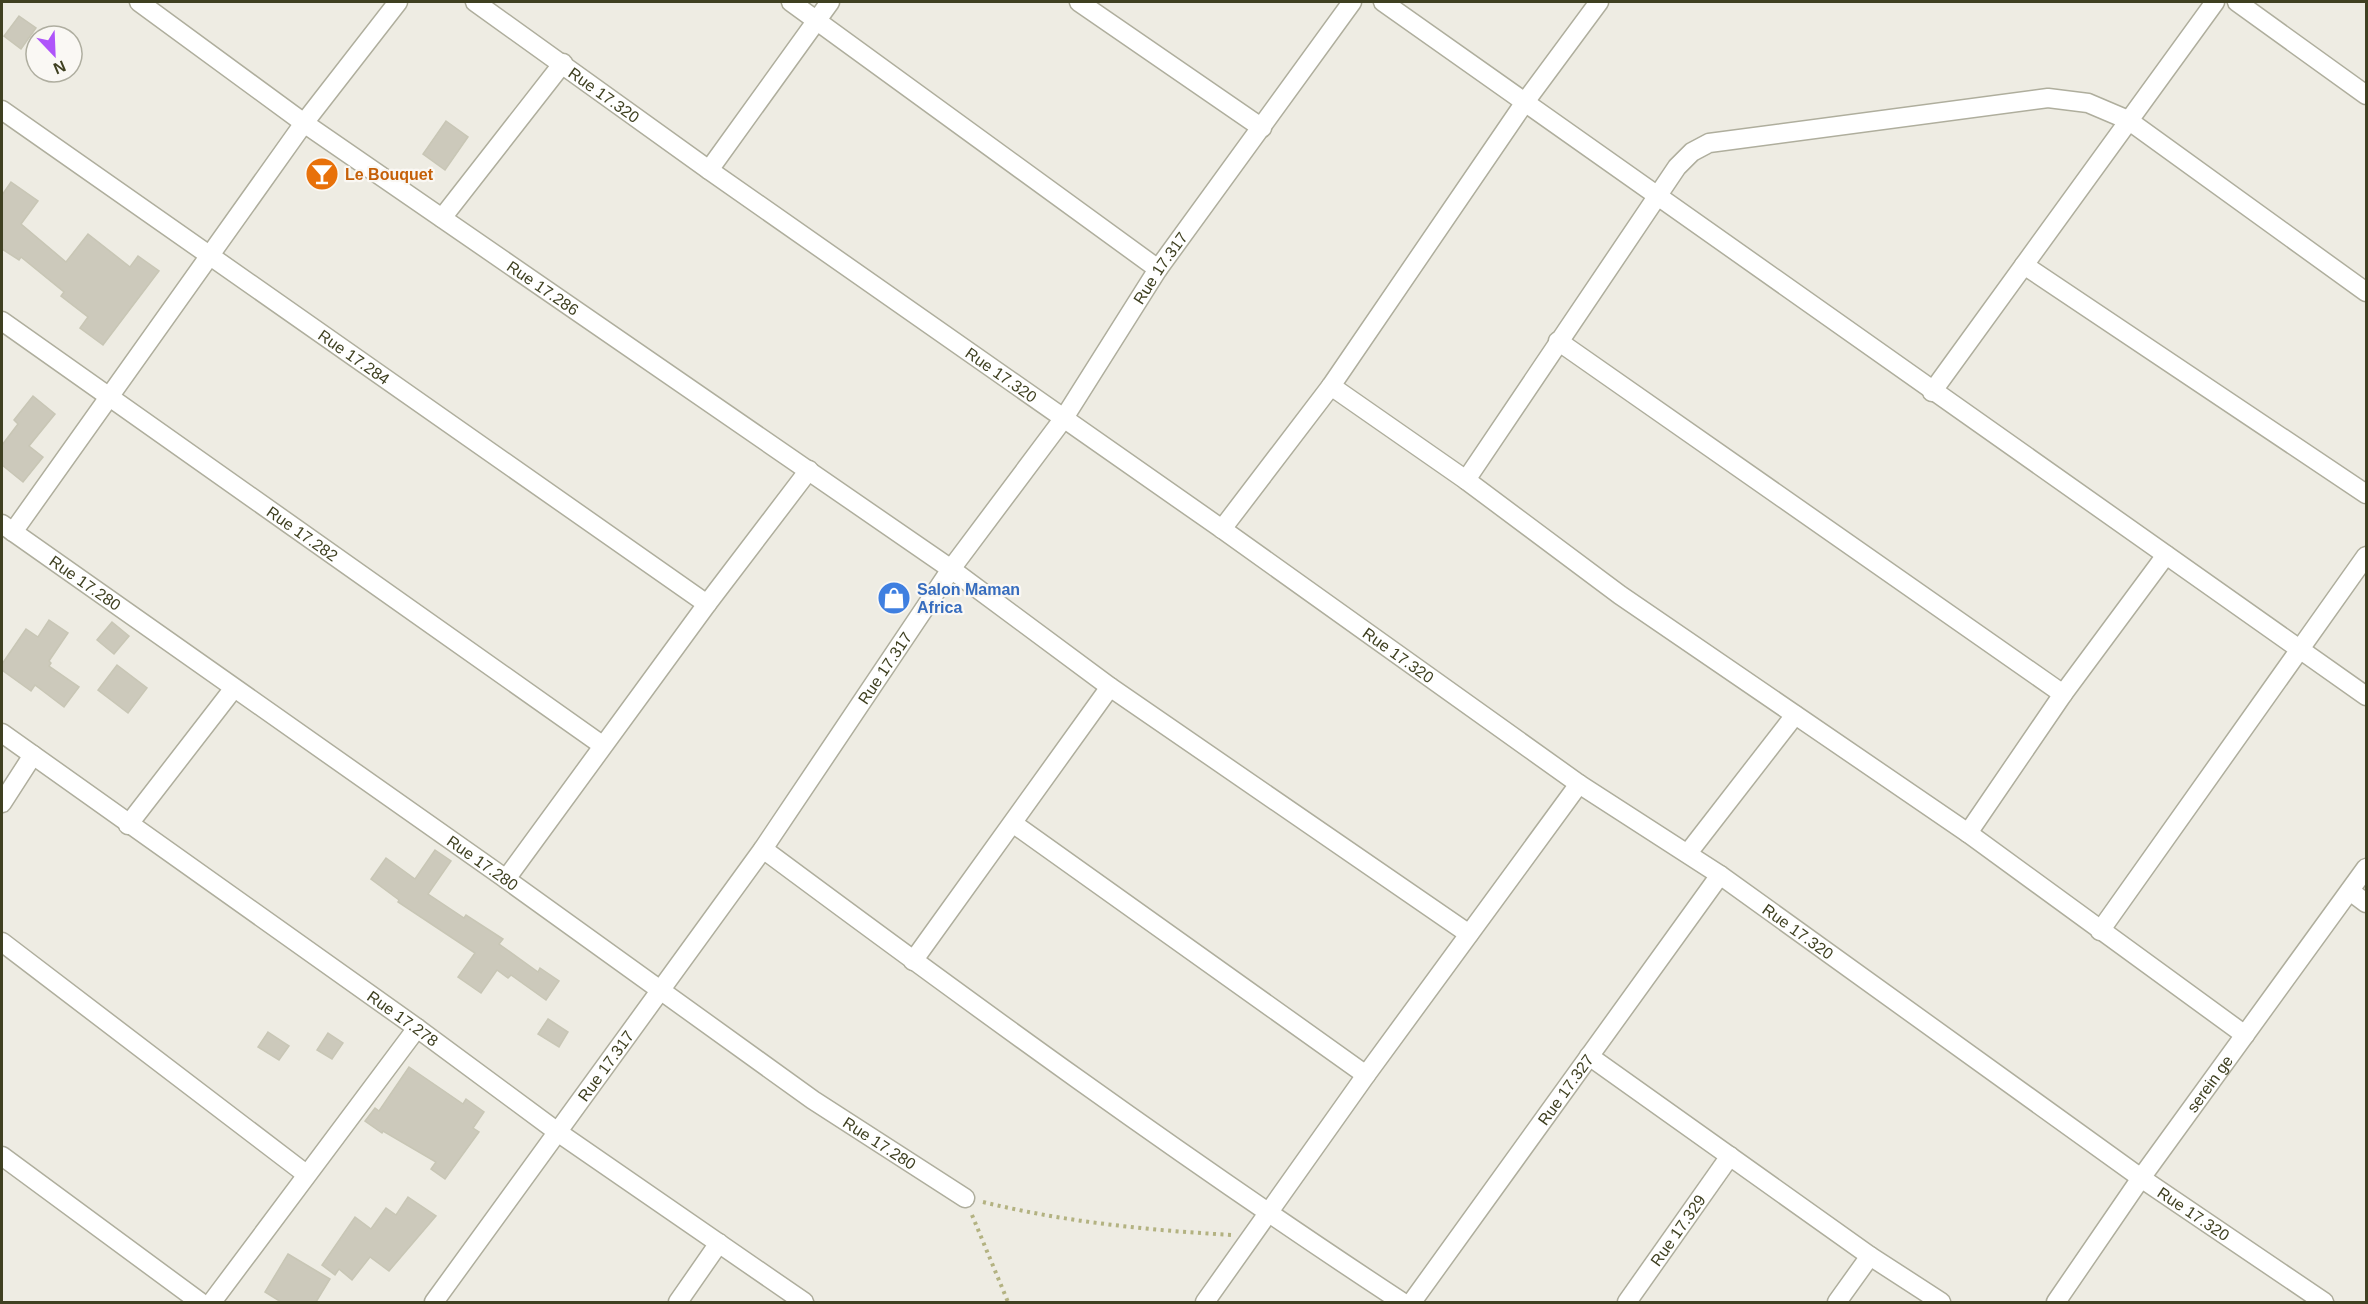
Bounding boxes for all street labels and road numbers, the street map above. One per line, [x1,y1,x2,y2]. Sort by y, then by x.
street label: Rue 17.320 [566,64,643,126]
street label: Rue 17.317 [1130,229,1191,307]
street label: Rue 17.286 [504,257,582,318]
street label: Rue 17.284 [315,326,393,388]
street label: Rue 17.320 [963,344,1040,405]
street label: Rue 17.282 [264,503,341,564]
street label: Rue 17.280 [47,552,124,614]
street label: Rue 17.320 [1360,624,1437,686]
street label: Rue 17.317 [854,629,915,707]
street label: Rue 17.280 [444,832,522,894]
street label: Rue 17.320 [1760,900,1837,962]
street label: Rue 17.278 [364,987,442,1049]
street label: Rue 17.317 [574,1027,637,1104]
street label: Rue 17.327 [1534,1051,1596,1128]
street label: serein ge [2183,1052,2236,1115]
street label: Rue 17.280 [840,1113,919,1173]
street label: Rue 17.320 [2155,1183,2233,1244]
street label: Rue 17.329 [1647,1191,1709,1269]

